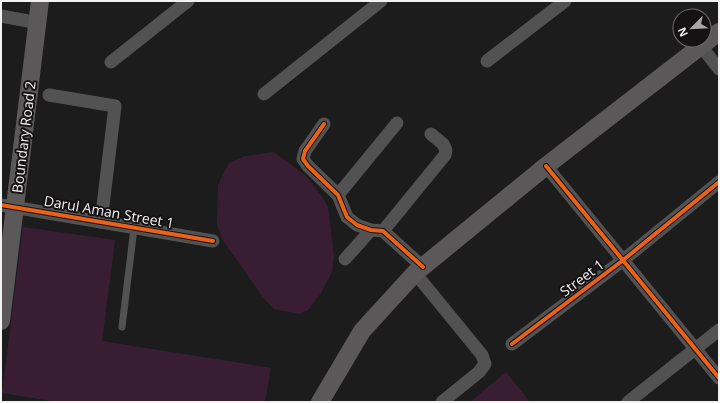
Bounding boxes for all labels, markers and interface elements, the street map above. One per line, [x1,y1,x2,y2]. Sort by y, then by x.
north arrow [672,8,712,48]
text: N [674,25,691,39]
street label: Boundary Road 2 [7,80,40,194]
street label: Darul Aman Street 1 [42,191,176,232]
street label: Street 1 [556,255,608,300]

